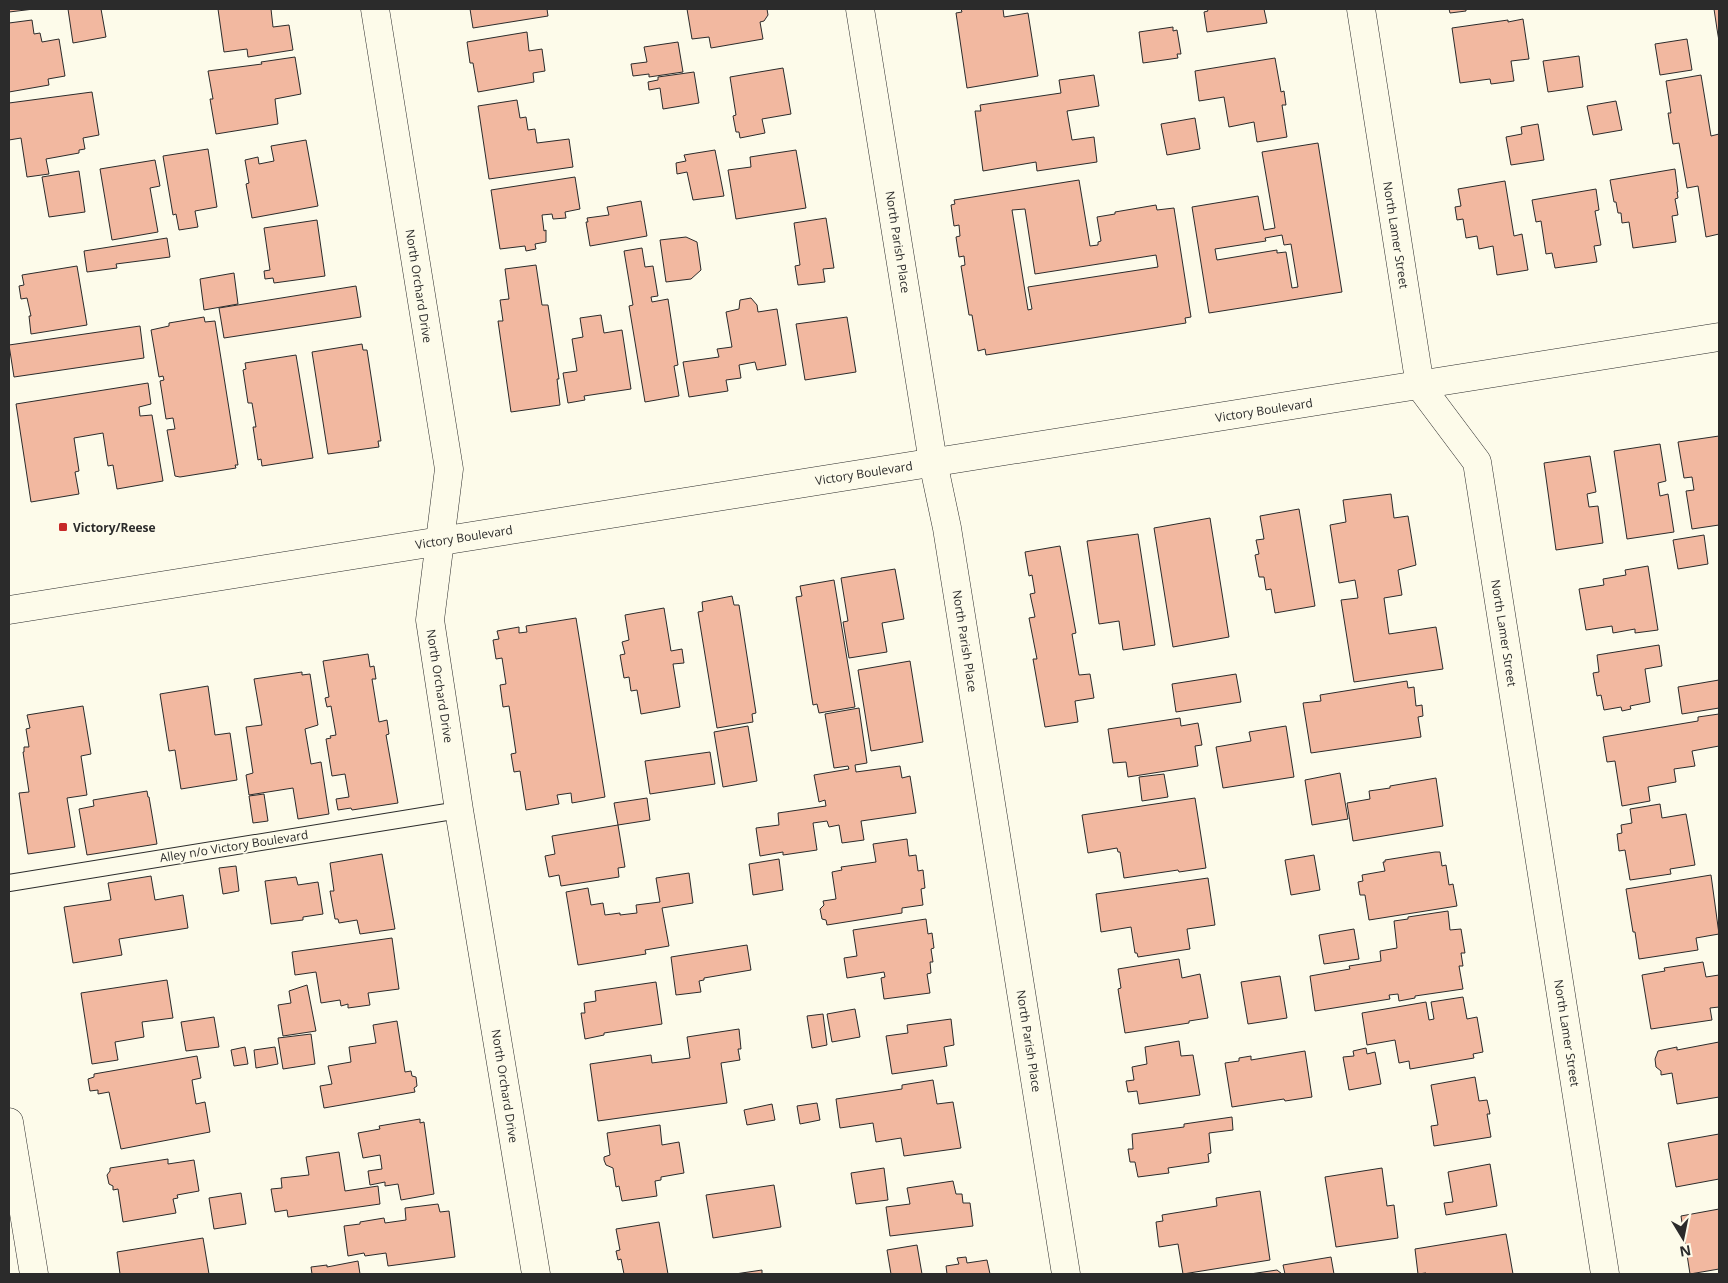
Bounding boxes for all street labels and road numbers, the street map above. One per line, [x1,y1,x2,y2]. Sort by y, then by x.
street label: North Lamer Street [1379,180,1413,290]
street label: North Parish Place [882,190,915,295]
street label: North Orchard Drive [402,228,436,344]
street label: Victory Boulevard [1214,394,1314,426]
street label: Victory Boulevard [814,457,914,489]
street label: Victory Boulevard [414,521,514,553]
street label: North Lamer Street [1487,578,1521,688]
street label: North Parish Place [949,589,982,694]
street label: North Orchard Drive [423,628,457,744]
street label: Alley n/o Victory Boulevard [159,826,309,866]
street label: North Lamer Street [1550,978,1584,1088]
street label: North Parish Place [1013,989,1046,1094]
street label: North Orchard Drive [488,1028,522,1144]

